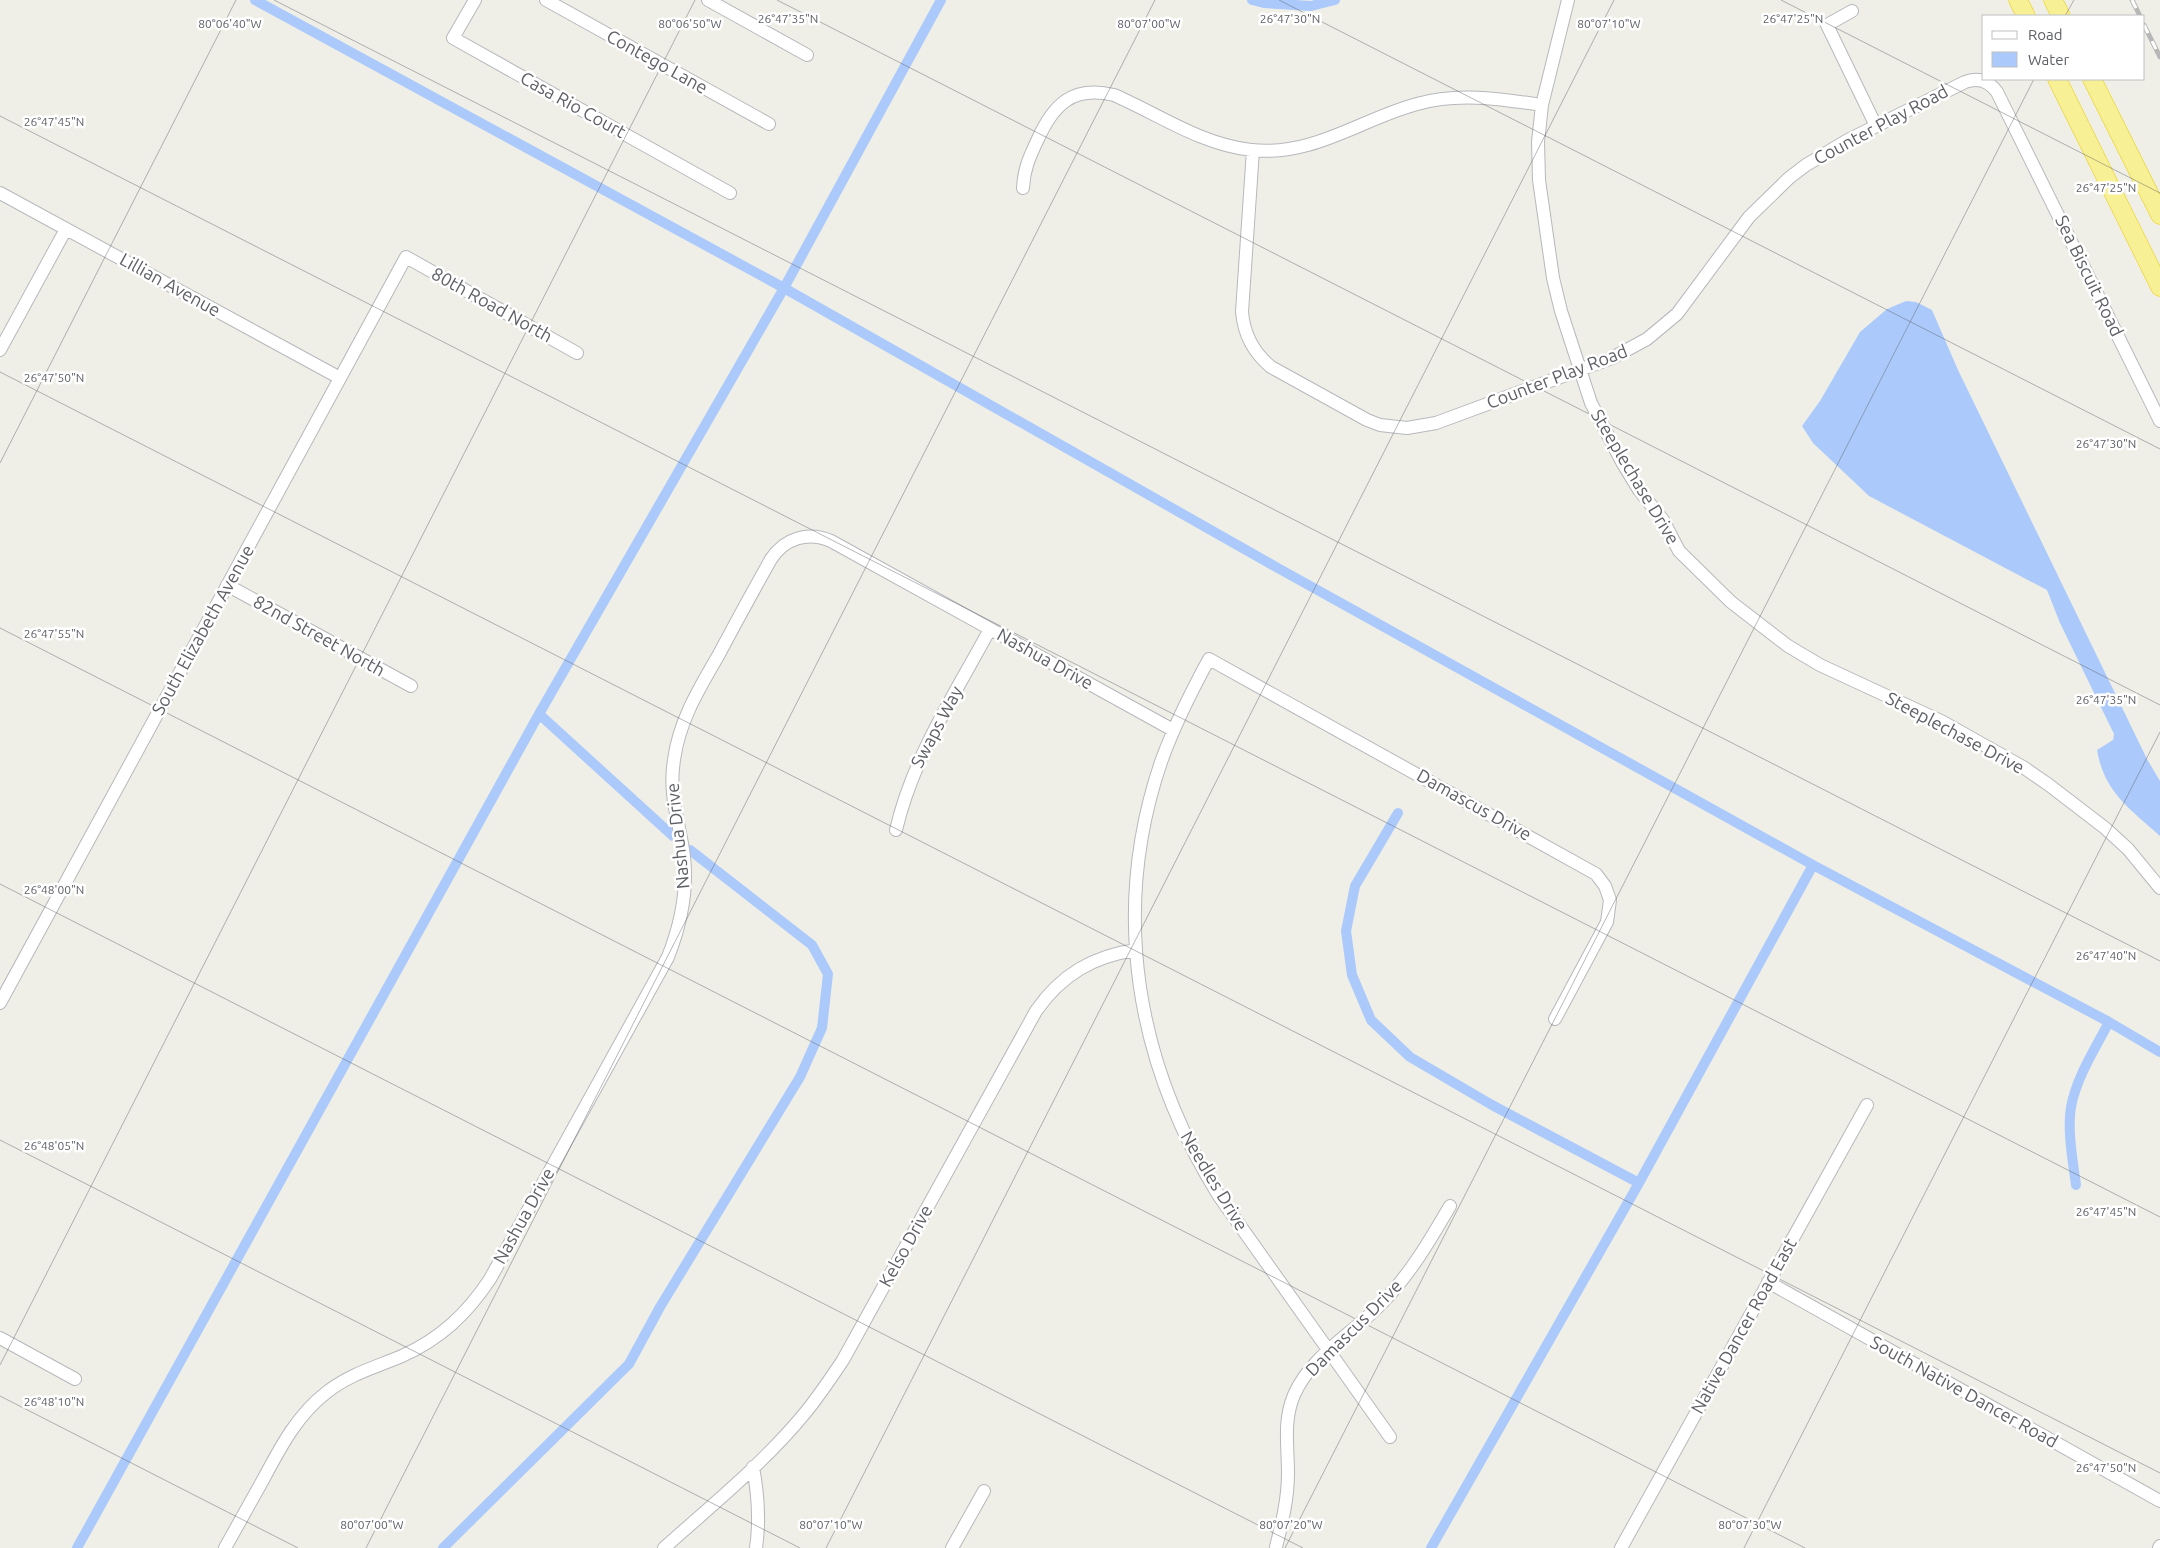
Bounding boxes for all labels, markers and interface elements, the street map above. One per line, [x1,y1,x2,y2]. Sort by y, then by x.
text: 26°47'35"N [758,12,818,25]
text: 26°47'30"N [1260,12,1320,25]
text: 26°47'25"N [1763,12,1823,25]
legend [1982,15,2145,80]
text: 80°06'40"W [198,17,262,30]
text: 80°06'50"W [658,17,722,30]
text: 80°07'00"W [1117,17,1181,30]
text: 80°07'10"W [1577,17,1641,30]
street label: Contego Lane [603,25,712,97]
text: Road [2028,26,2063,43]
text: Water [2028,51,2069,68]
street label: Casa Rio Court [517,67,630,141]
street label: Counter Play Road [1810,80,1951,168]
text: 26°47'45"N [24,115,84,128]
text: 26°47'25"N [2076,181,2136,194]
street label: Sea Biscuit Road [2052,212,2128,339]
street label: Lillian Avenue [117,248,224,320]
street label: 80th Road North [429,263,556,346]
street label: Counter Play Road [1483,340,1630,412]
text: 26°47'50"N [24,371,84,384]
street label: Steeplechase Drive [1588,405,1684,548]
text: 26°47'30"N [2076,437,2136,450]
street label: South Elizabeth Avenue [147,541,257,718]
street label: 82nd Street North [250,591,389,680]
street label: Nashua Drive [994,624,1097,693]
text: 26°47'55"N [24,627,84,640]
street label: Swaps Way [906,682,966,771]
street label: Steeplechase Drive [1883,687,2028,777]
text: 26°47'35"N [2076,693,2136,706]
street label: Damascus Drive [1414,764,1535,844]
street label: Nashua Drive [661,782,693,890]
text: 26°48'00"N [24,883,84,896]
text: 26°47'40"N [2076,949,2136,962]
street label: Needles Drive [1177,1127,1252,1234]
text: 26°48'05"N [24,1139,84,1152]
street label: Nashua Drive [489,1164,558,1267]
street label: Kelso Drive [874,1201,936,1290]
text: 26°47'45"N [2076,1205,2136,1218]
street label: Native Dancer Road East [1686,1234,1800,1417]
street label: Damascus Drive [1301,1275,1406,1380]
street label: South Native Dancer Road [1867,1331,2062,1451]
text: 26°48'10"N [24,1395,84,1408]
text: 26°47'50"N [2076,1461,2136,1474]
text: 80°07'00"W [340,1518,404,1531]
text: 80°07'10"W [799,1518,863,1531]
text: 80°07'20"W [1259,1518,1323,1531]
text: 80°07'30"W [1718,1518,1782,1531]

